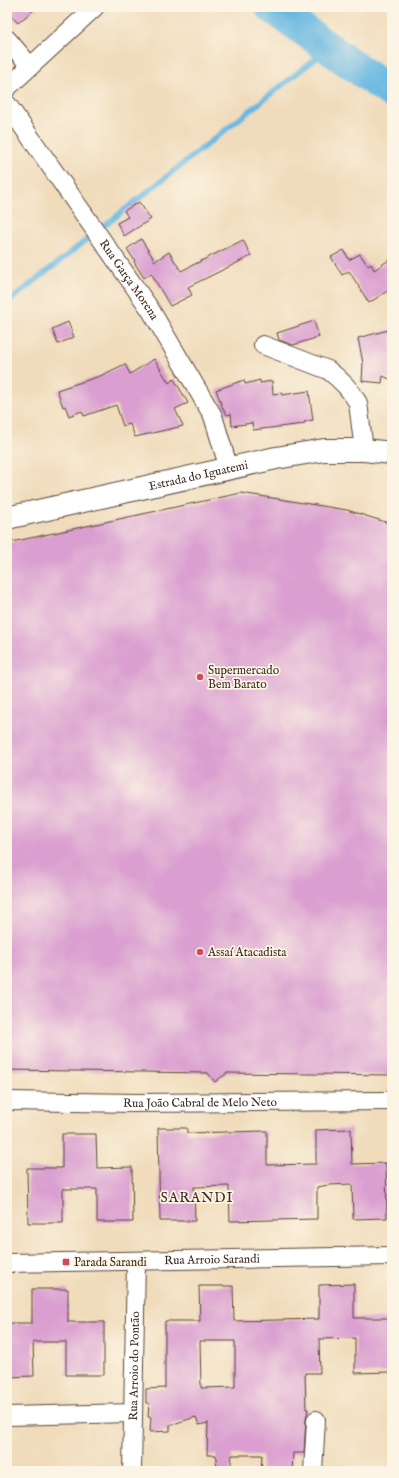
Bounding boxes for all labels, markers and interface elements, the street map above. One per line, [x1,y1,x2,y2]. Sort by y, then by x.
street label: Rua Garça Morena [96,237,163,323]
street label: Estrada do Iguatemi [147,457,249,494]
place label: Supermercado Bem Barato [208,663,280,692]
marker: Supermercado Bem Barato [195,672,205,682]
place label: Assaí Atacadista [207,945,287,960]
marker: Assaí Atacadista [195,947,205,957]
street label: Rua João Cabral de Melo Neto [123,1094,278,1111]
district label: SARANDI [161,1189,233,1207]
street label: Rua Arroio Sarandi [164,1251,260,1268]
place label: Parada Sarandi [74,1255,147,1270]
marker: Parada Sarandi [61,1257,71,1267]
street label: Rua Arroio do Pontão [125,1311,143,1421]

